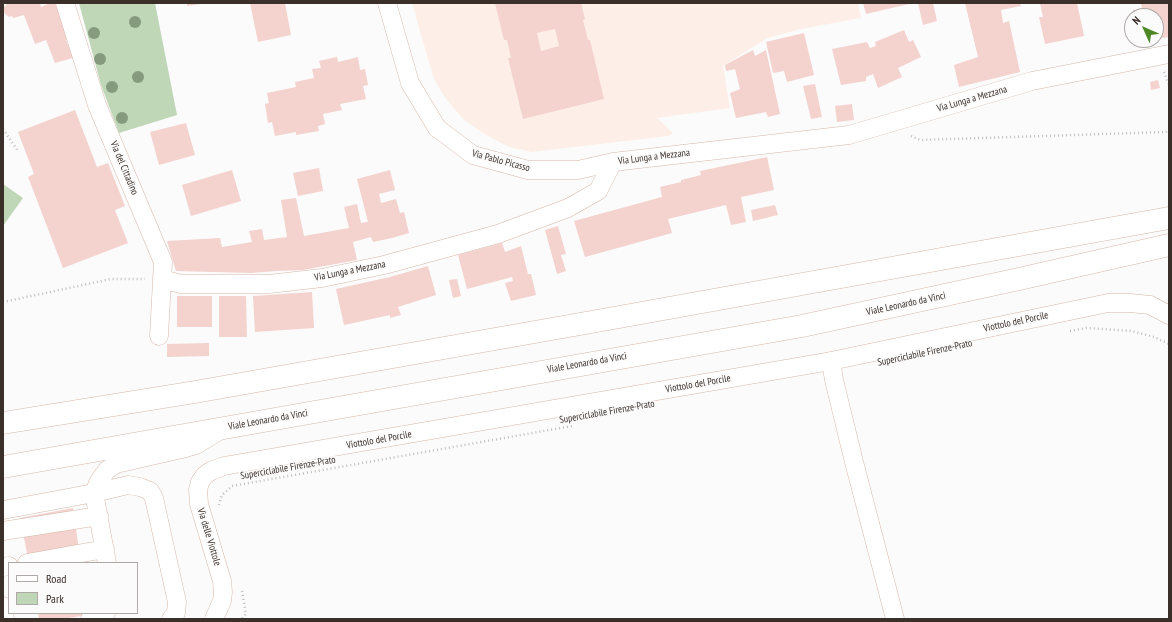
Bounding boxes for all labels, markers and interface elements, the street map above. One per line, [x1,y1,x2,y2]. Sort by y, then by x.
north arrow [1124,8,1164,48]
text: N [1129,13,1143,27]
street label: Via Lunga a Mezzana [936,83,1008,115]
street label: Via del Cittadino [107,139,141,197]
street label: Via Pablo Picasso [471,147,531,175]
street label: Via Lunga a Mezzana [617,147,691,167]
street label: Via Lunga a Mezzana [313,258,387,284]
street label: Viale Leonardo da Vinci [865,290,947,318]
street label: Viottolo del Porcile [982,309,1050,335]
street label: Superciclabile Firenze-Prato [877,337,973,369]
street label: Viale Leonardo da Vinci [546,350,628,376]
street label: Viottolo del Porcile [664,372,732,396]
street label: Superciclabile Firenze-Prato [558,398,656,426]
street label: Viale Leonardo da Vinci [227,407,309,433]
street label: Viottolo del Porcile [345,428,413,452]
street label: Superciclabile Firenze-Prato [239,454,337,482]
street label: Via delle Viottole [195,507,223,567]
legend [8,562,138,614]
text: Road [46,571,66,586]
text: Park [46,591,64,606]

